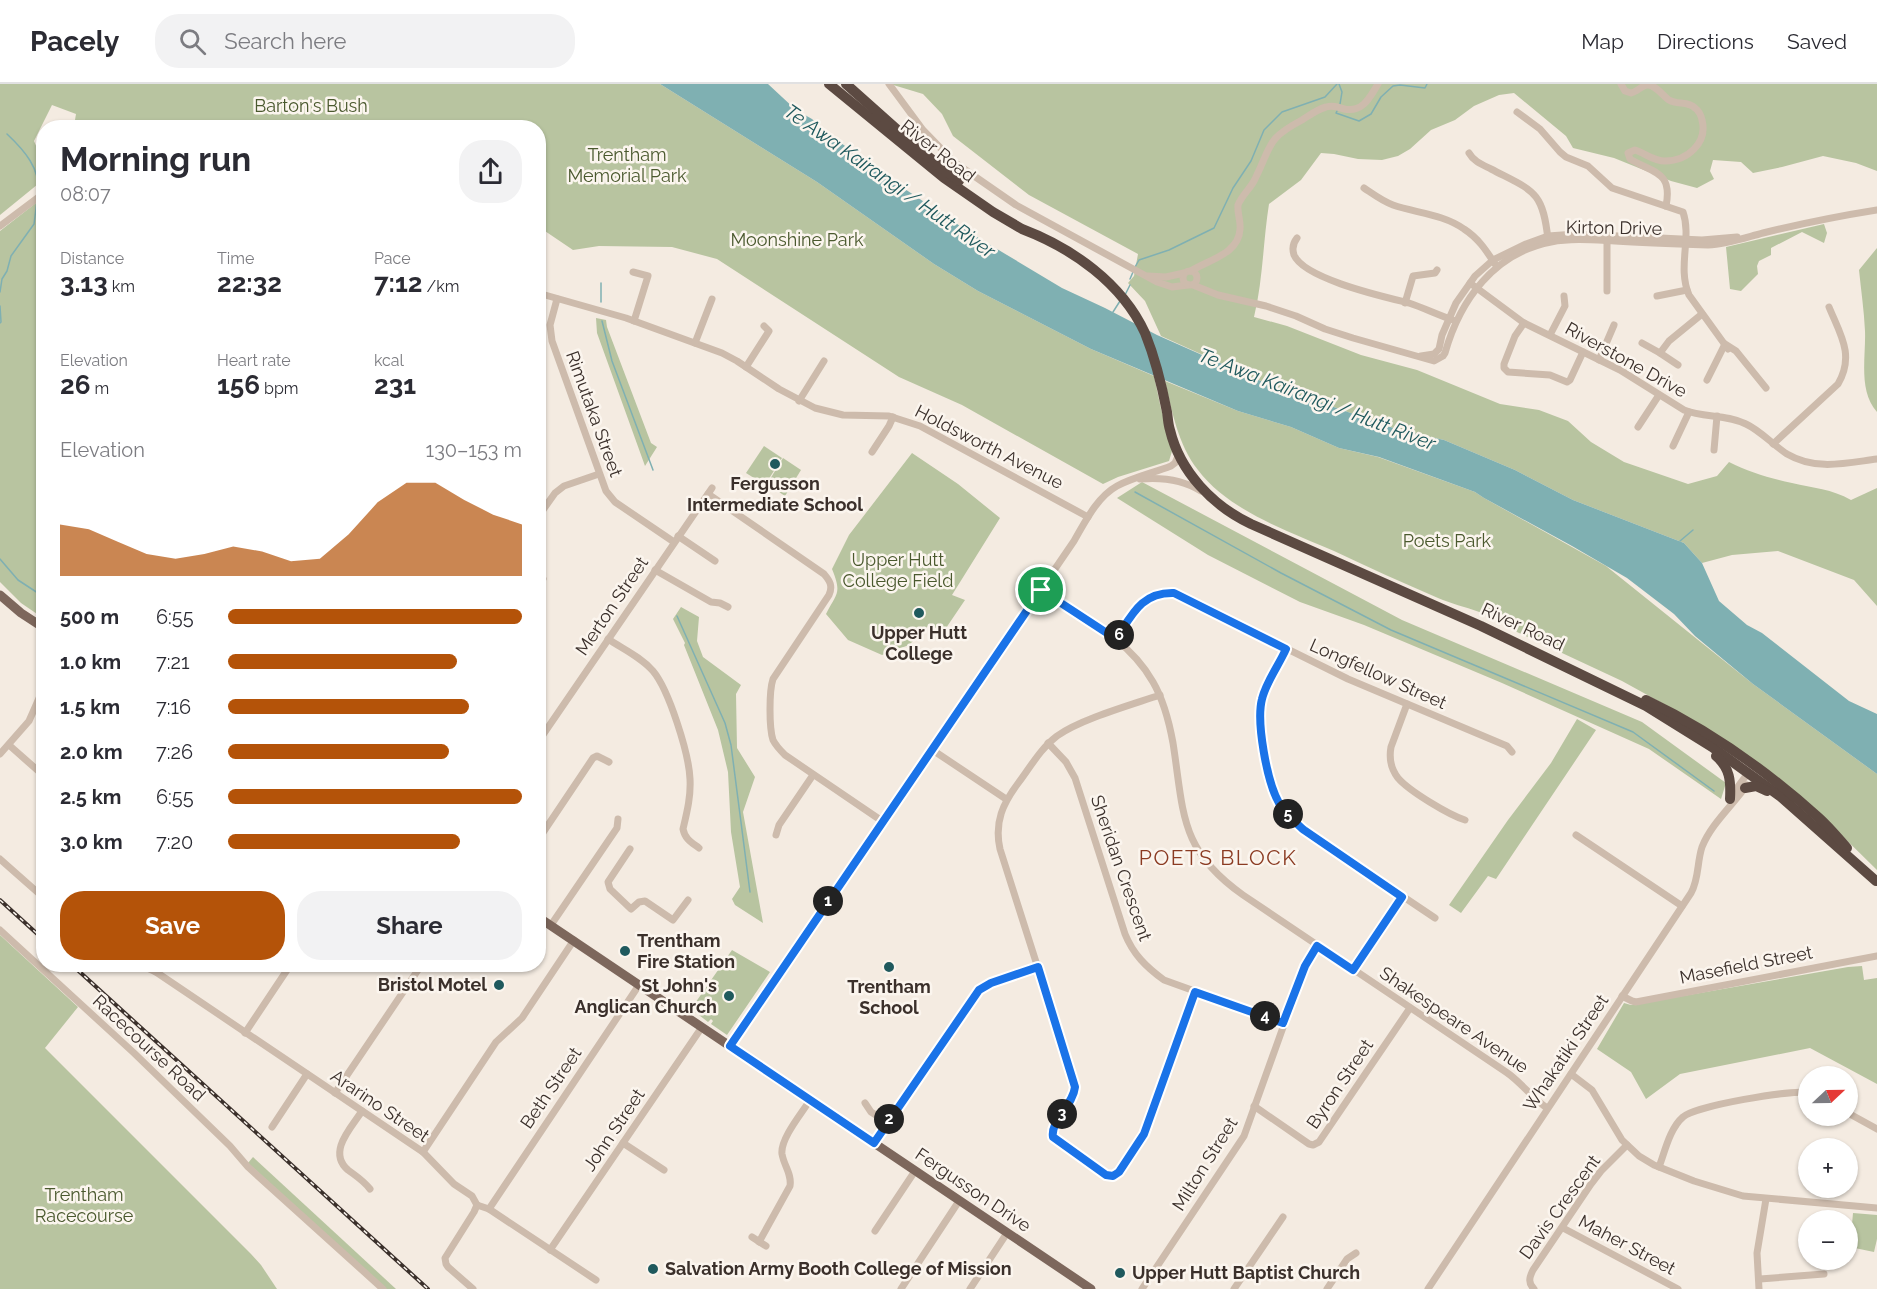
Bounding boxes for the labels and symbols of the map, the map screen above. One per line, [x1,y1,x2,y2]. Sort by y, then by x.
park label: Barton's Bush [254,95,368,116]
water label: Te Awa Kairangi / Hutt River [780,99,1001,264]
street label: River Road [897,115,980,186]
park label: Trentham Memorial Park [567,144,687,186]
street label: Kirton Drive [1566,216,1663,239]
park label: Moonshine Park [730,229,864,250]
street label: Riverstone Drive [1562,318,1691,402]
water label: Te Awa Kairangi / Hutt River [1195,343,1440,456]
street label: Rimutaka Street [562,348,627,480]
street label: Holdsworth Avenue [912,400,1067,493]
marker: Fergusson Intermediate School [768,457,782,471]
place label: Fergusson Intermediate School [687,473,863,515]
park label: Poets Park [1403,530,1492,551]
park label: Upper Hutt College Field [843,549,953,591]
street label: Merton Street [571,553,652,659]
pin [1015,564,1066,615]
street label: River Road [1478,598,1568,655]
marker: Upper Hutt College [912,606,926,620]
pin: 6 [1104,620,1134,650]
place label: Upper Hutt College [871,622,967,664]
street label: Longfellow Street [1306,634,1450,713]
street label: Sheridan Crescent [1087,792,1156,943]
pin: 5 [1273,799,1303,829]
district label: POETS BLOCK [1139,845,1297,870]
pin: 1 [813,886,843,916]
place label: Trentham Fire Station [637,930,735,972]
street label: Masefield Street [1678,941,1814,988]
marker: Trentham Fire Station [618,944,632,958]
marker: Trentham School [882,960,896,974]
street label: Shakespeare Avenue [1376,962,1533,1077]
place label: Bristol Motel [378,974,487,995]
place label: St John's Anglican Church [574,975,717,1017]
place label: Trentham School [847,976,931,1018]
marker: Bristol Motel [492,978,506,992]
marker: St John's Anglican Church [722,989,736,1003]
street label: Racecourse Road [89,990,210,1105]
street label: Whakatiki Street [1519,990,1612,1115]
pin: 4 [1250,1001,1280,1031]
street label: Byron Street [1302,1035,1377,1132]
street label: Beth Street [516,1043,585,1132]
street label: Ararino Street [327,1065,433,1146]
north arrow [1798,1066,1858,1126]
street label: John Street [578,1085,649,1175]
pin: 3 [1047,1099,1077,1129]
pin: 2 [874,1104,904,1134]
street label: Milton Street [1168,1113,1242,1214]
street label: Fergusson Drive [912,1143,1035,1236]
street label: Davis Crescent [1515,1151,1604,1263]
park label: Trentham Racecourse [35,1184,134,1226]
street label: Maher Street [1575,1210,1679,1279]
place label: Salvation Army Booth College of Mission [665,1258,1012,1279]
marker: Salvation Army Booth College of Mission [646,1262,660,1276]
place label: Upper Hutt Baptist Church [1132,1262,1360,1283]
marker: Upper Hutt Baptist Church [1113,1266,1127,1280]

